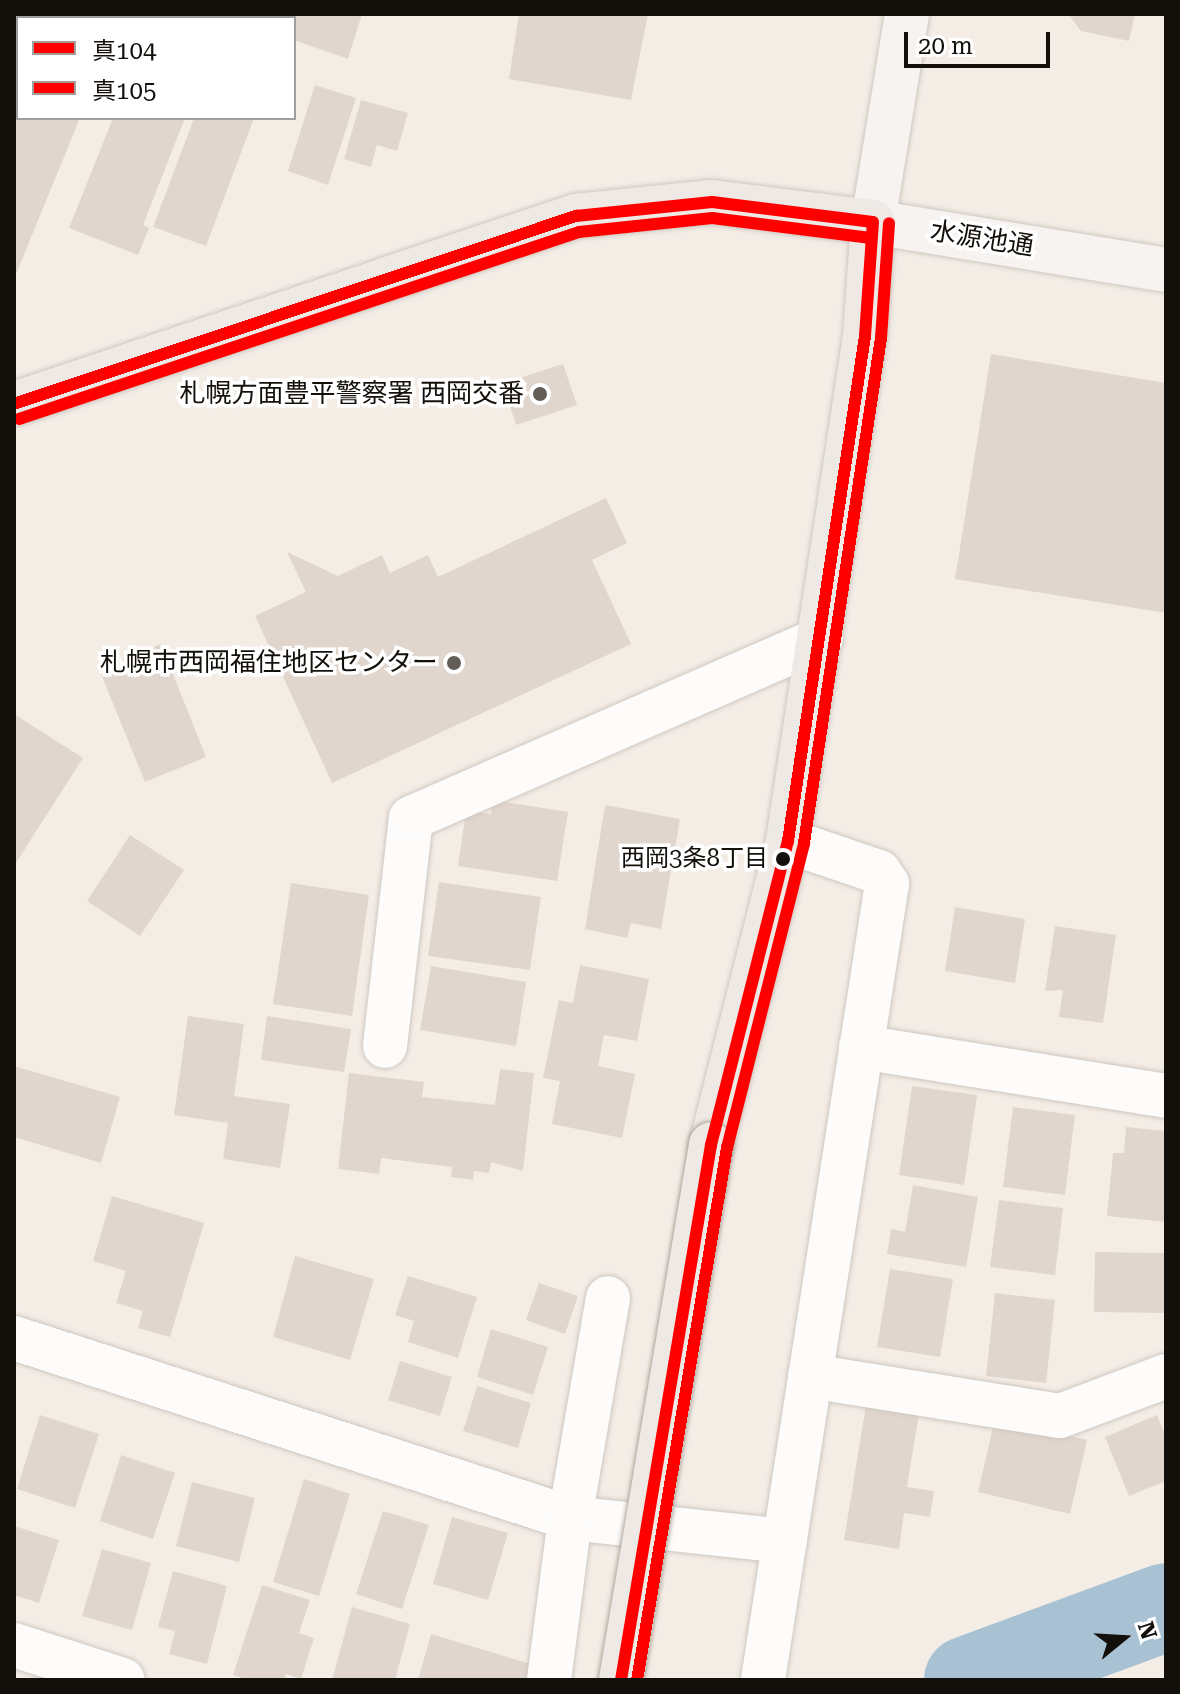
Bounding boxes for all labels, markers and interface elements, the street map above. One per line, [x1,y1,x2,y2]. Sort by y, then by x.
legend [16,16,296,120]
scale bar [908,16,1054,66]
text: 20 m [918,32,973,60]
text: 真104 [92,37,156,65]
text: 真105 [92,77,156,105]
street label: 水源池通 [928,215,1036,263]
place label: 札幌方面豊平警察署 西岡交番 [179,378,524,410]
marker: 札幌方面豊平警察署 西岡交番 [531,385,549,403]
place label: 札幌市西岡福住地区センター [100,647,438,679]
marker: 札幌市西岡福住地区センター [445,654,463,672]
place label: 西岡3条8丁目 [621,845,768,873]
marker: 西岡3条8丁目 [775,851,791,867]
north arrow [1084,1598,1164,1678]
text: N [1133,1618,1162,1642]

